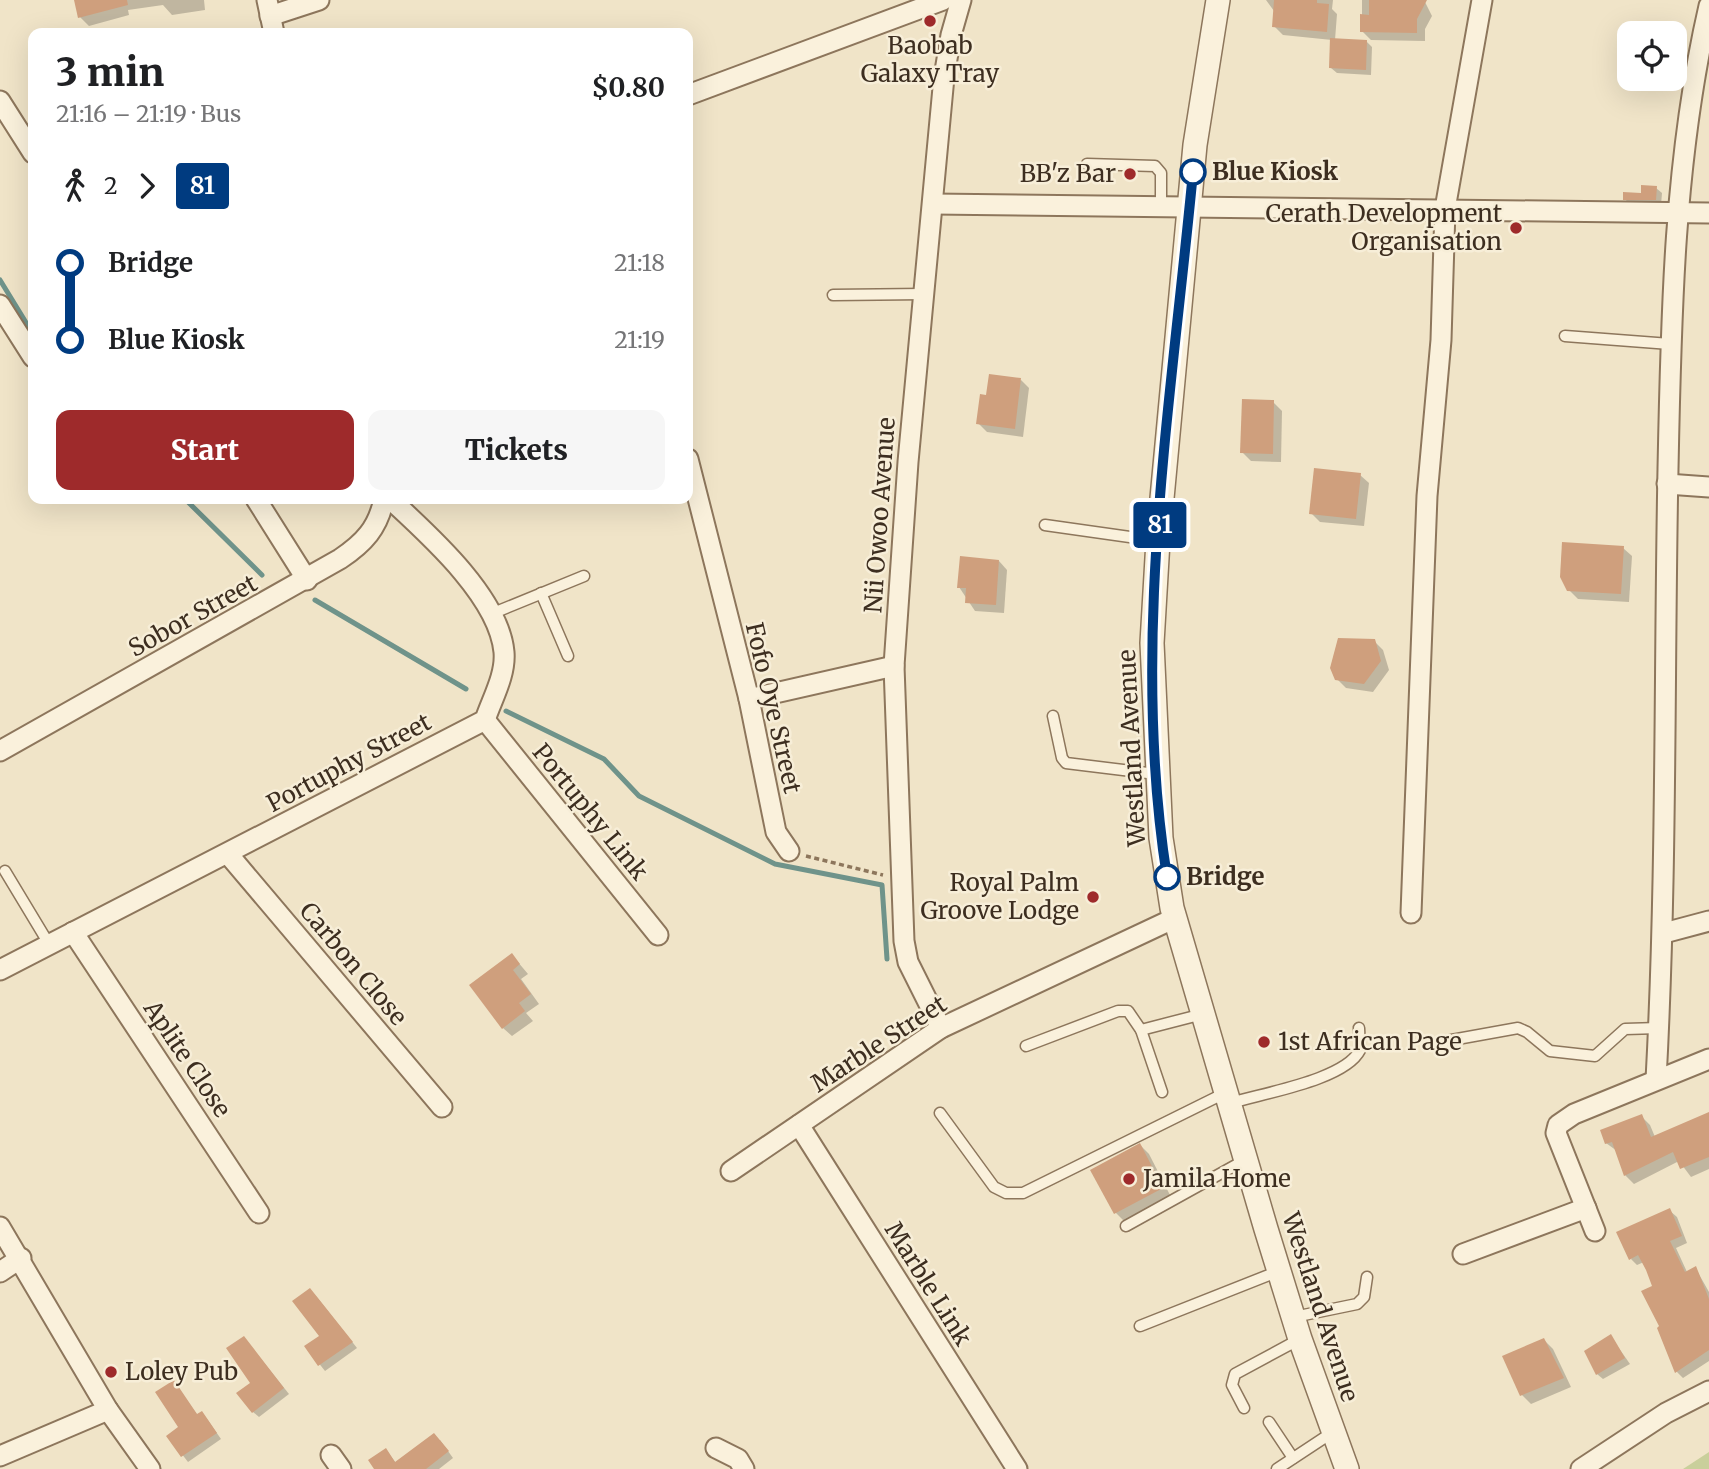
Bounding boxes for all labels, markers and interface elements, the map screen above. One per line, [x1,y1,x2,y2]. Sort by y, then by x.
marker: Baobab Galaxy Tray [922,13,938,29]
map controls [1617,21,1687,91]
button: locate [1617,21,1687,91]
place label: Baobab Galaxy Tray [861,30,999,89]
text: 3 min [56,49,164,96]
text: $0.80 [592,71,665,104]
text: 21:16 – 21:19 · Bus [56,99,241,128]
place label: Blue Kiosk [1212,156,1339,187]
place label: BB'z Bar [1020,158,1116,189]
marker: Blue Kiosk [1180,159,1206,185]
marker: BB'z Bar [1122,166,1138,182]
icon: walk [56,167,94,205]
icon: forward [128,167,166,205]
text: 81 [190,170,215,201]
text: 2 [104,171,118,200]
place label: Cerath Development Organisation [1266,198,1503,257]
marker: Cerath Development Organisation [1508,220,1524,236]
text: Bridge [108,246,193,279]
text: 21:18 [614,248,665,277]
text: Blue Kiosk [108,323,245,356]
text: 21:19 [614,325,665,354]
button: Start [56,410,354,490]
button: Tickets [368,410,665,490]
street label: Nii Owoo Avenue [857,416,902,614]
line badge: 81 [1128,502,1192,548]
text: 81 [1147,509,1173,540]
street label: Sobor Street [123,567,263,664]
street label: Fofo Oye Street [739,619,808,797]
street label: Westland Avenue [1111,649,1152,848]
street label: Portuphy Street [261,706,437,819]
street label: Portuphy Link [526,737,655,887]
place label: Bridge [1186,861,1264,892]
marker: Bridge [1154,864,1180,890]
place label: Royal Palm Groove Lodge [921,867,1079,926]
marker: Royal Palm Groove Lodge [1085,889,1101,905]
street label: Carbon Close [293,896,414,1032]
street label: Marble Street [805,988,953,1099]
street label: Aplite Close [136,993,238,1123]
place label: 1st African Page [1278,1026,1462,1057]
marker: 1st African Page [1256,1034,1272,1050]
place label: Jamila Home [1142,1163,1291,1194]
marker: Jamila Home [1121,1171,1137,1187]
street label: Westland Avenue [1275,1207,1366,1405]
street label: Marble Link [878,1216,979,1352]
place label: Loley Pub [125,1356,238,1387]
marker: Loley Pub [103,1364,119,1380]

